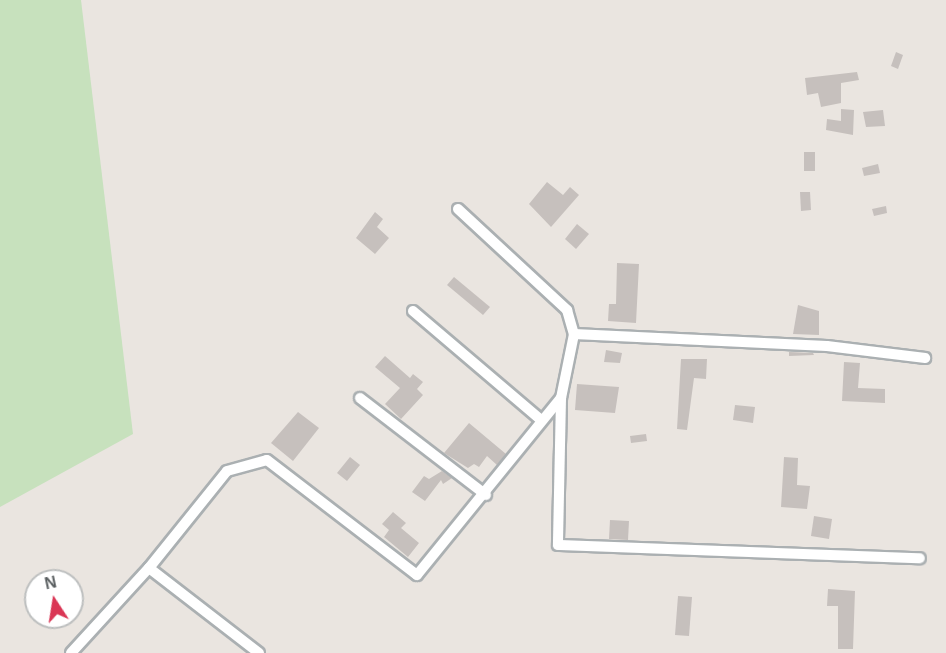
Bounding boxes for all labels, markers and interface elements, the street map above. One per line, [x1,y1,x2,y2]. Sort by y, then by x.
north arrow [24,569,84,629]
text: N [43,573,58,592]

